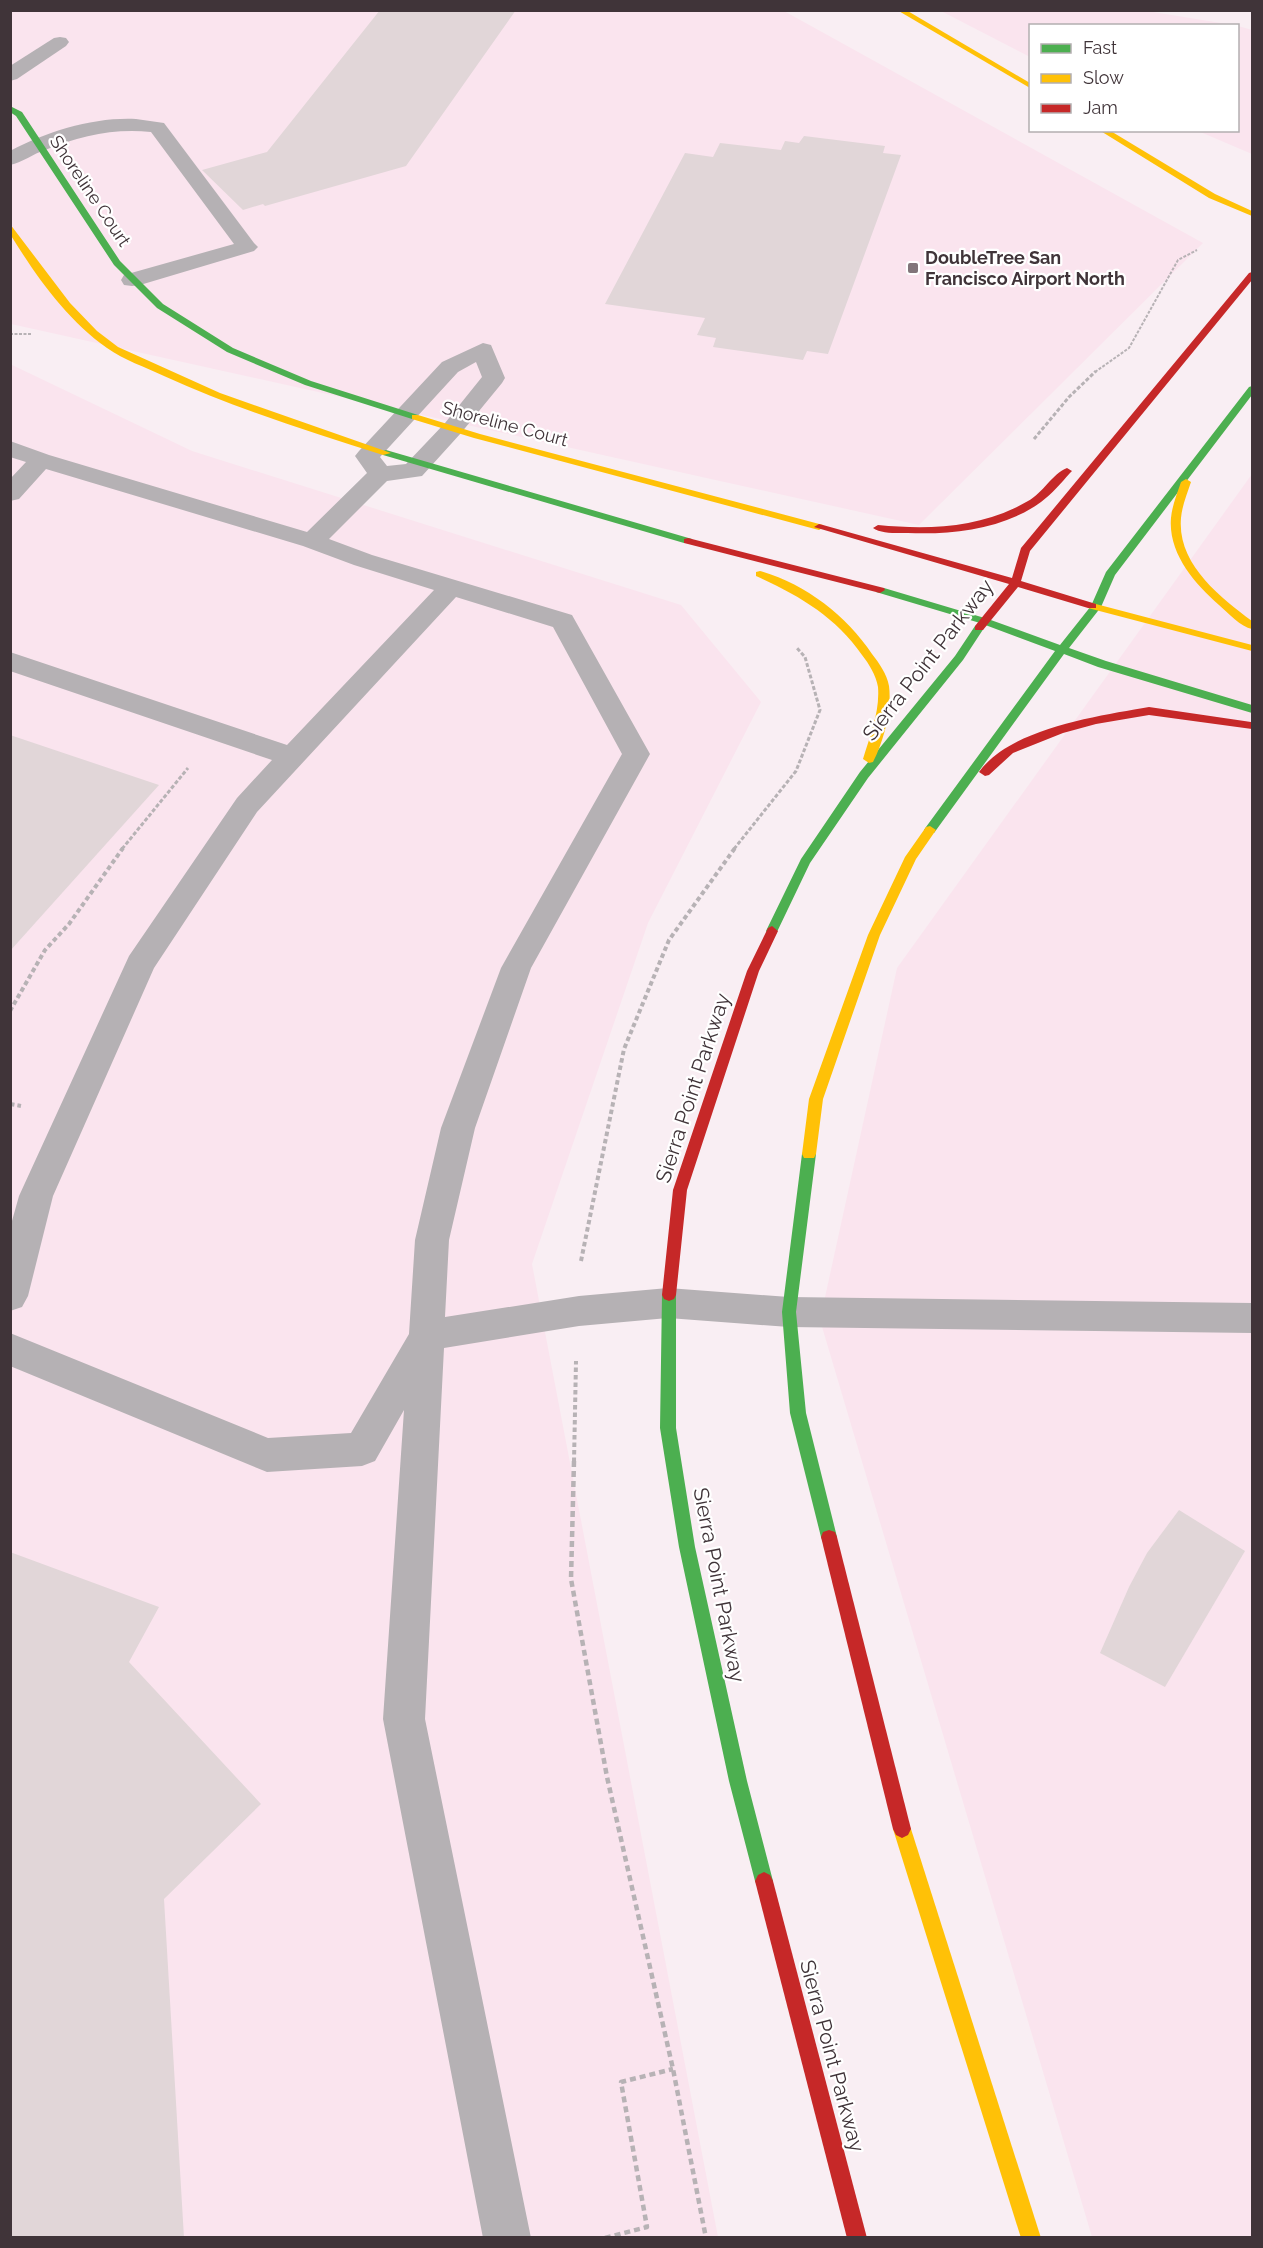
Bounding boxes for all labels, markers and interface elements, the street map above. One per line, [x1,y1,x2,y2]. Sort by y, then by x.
legend [1029,24,1239,132]
text: Fast [1083,37,1117,58]
text: Slow [1083,67,1124,88]
text: Jam [1083,97,1118,118]
street label: Shoreline Court [46,131,135,250]
place label: DoubleTree San Francisco Airport North [925,247,1125,289]
marker: DoubleTree San Francisco Airport North [906,261,920,275]
street label: Shoreline Court [440,397,570,450]
street label: Sierra Point Parkway [857,574,998,745]
street label: Sierra Point Parkway [650,990,735,1186]
street label: Sierra Point Parkway [688,1485,751,1684]
street label: Sierra Point Parkway [795,1957,870,2155]

